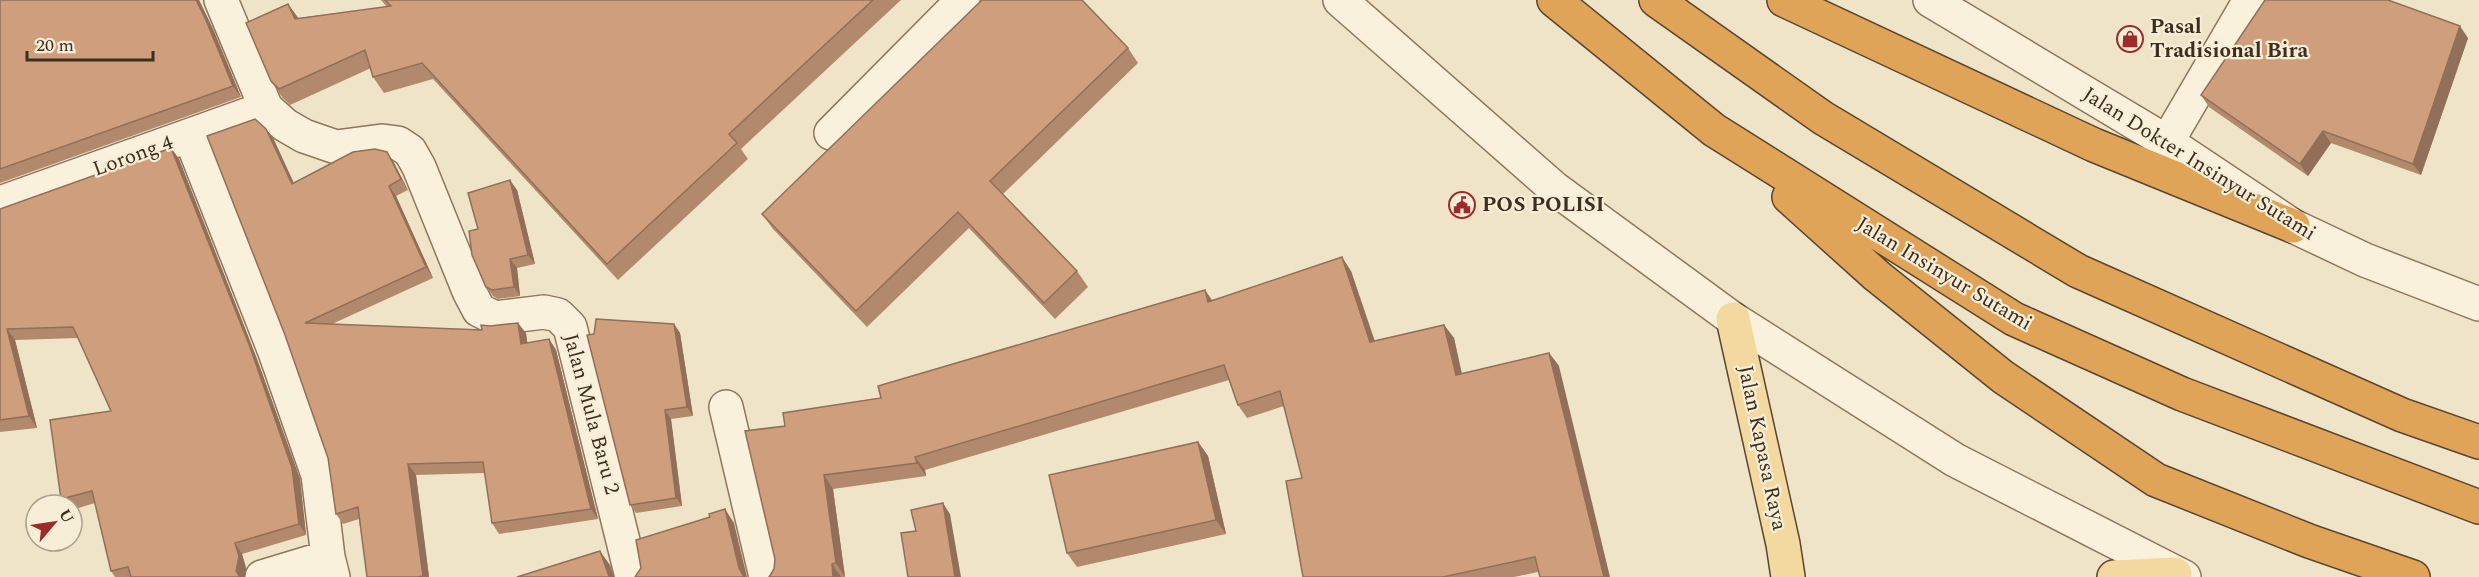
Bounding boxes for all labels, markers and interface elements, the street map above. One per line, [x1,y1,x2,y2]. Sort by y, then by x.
place label: Pasal Tradisional Bira [2150,11,2309,67]
scale bar [27,24,153,62]
shop icon: Pasal Tradisional Bira [2115,24,2145,54]
text: 20 m [36,32,74,59]
street label: Jalan Dokter Insinyur Sutami [2076,79,2322,249]
street label: Lorong 4 [88,126,178,185]
place label: POS POLISI [1482,189,1605,221]
public building icon: POS POLISI [1447,190,1477,220]
street label: Jalan Insinyur Sutami [1850,209,2038,339]
street label: Jalan Mula Baru 2 [554,330,628,498]
street label: Jalan Kapasa Raya [1729,362,1795,534]
north arrow [24,493,84,553]
text: U [52,505,80,528]

